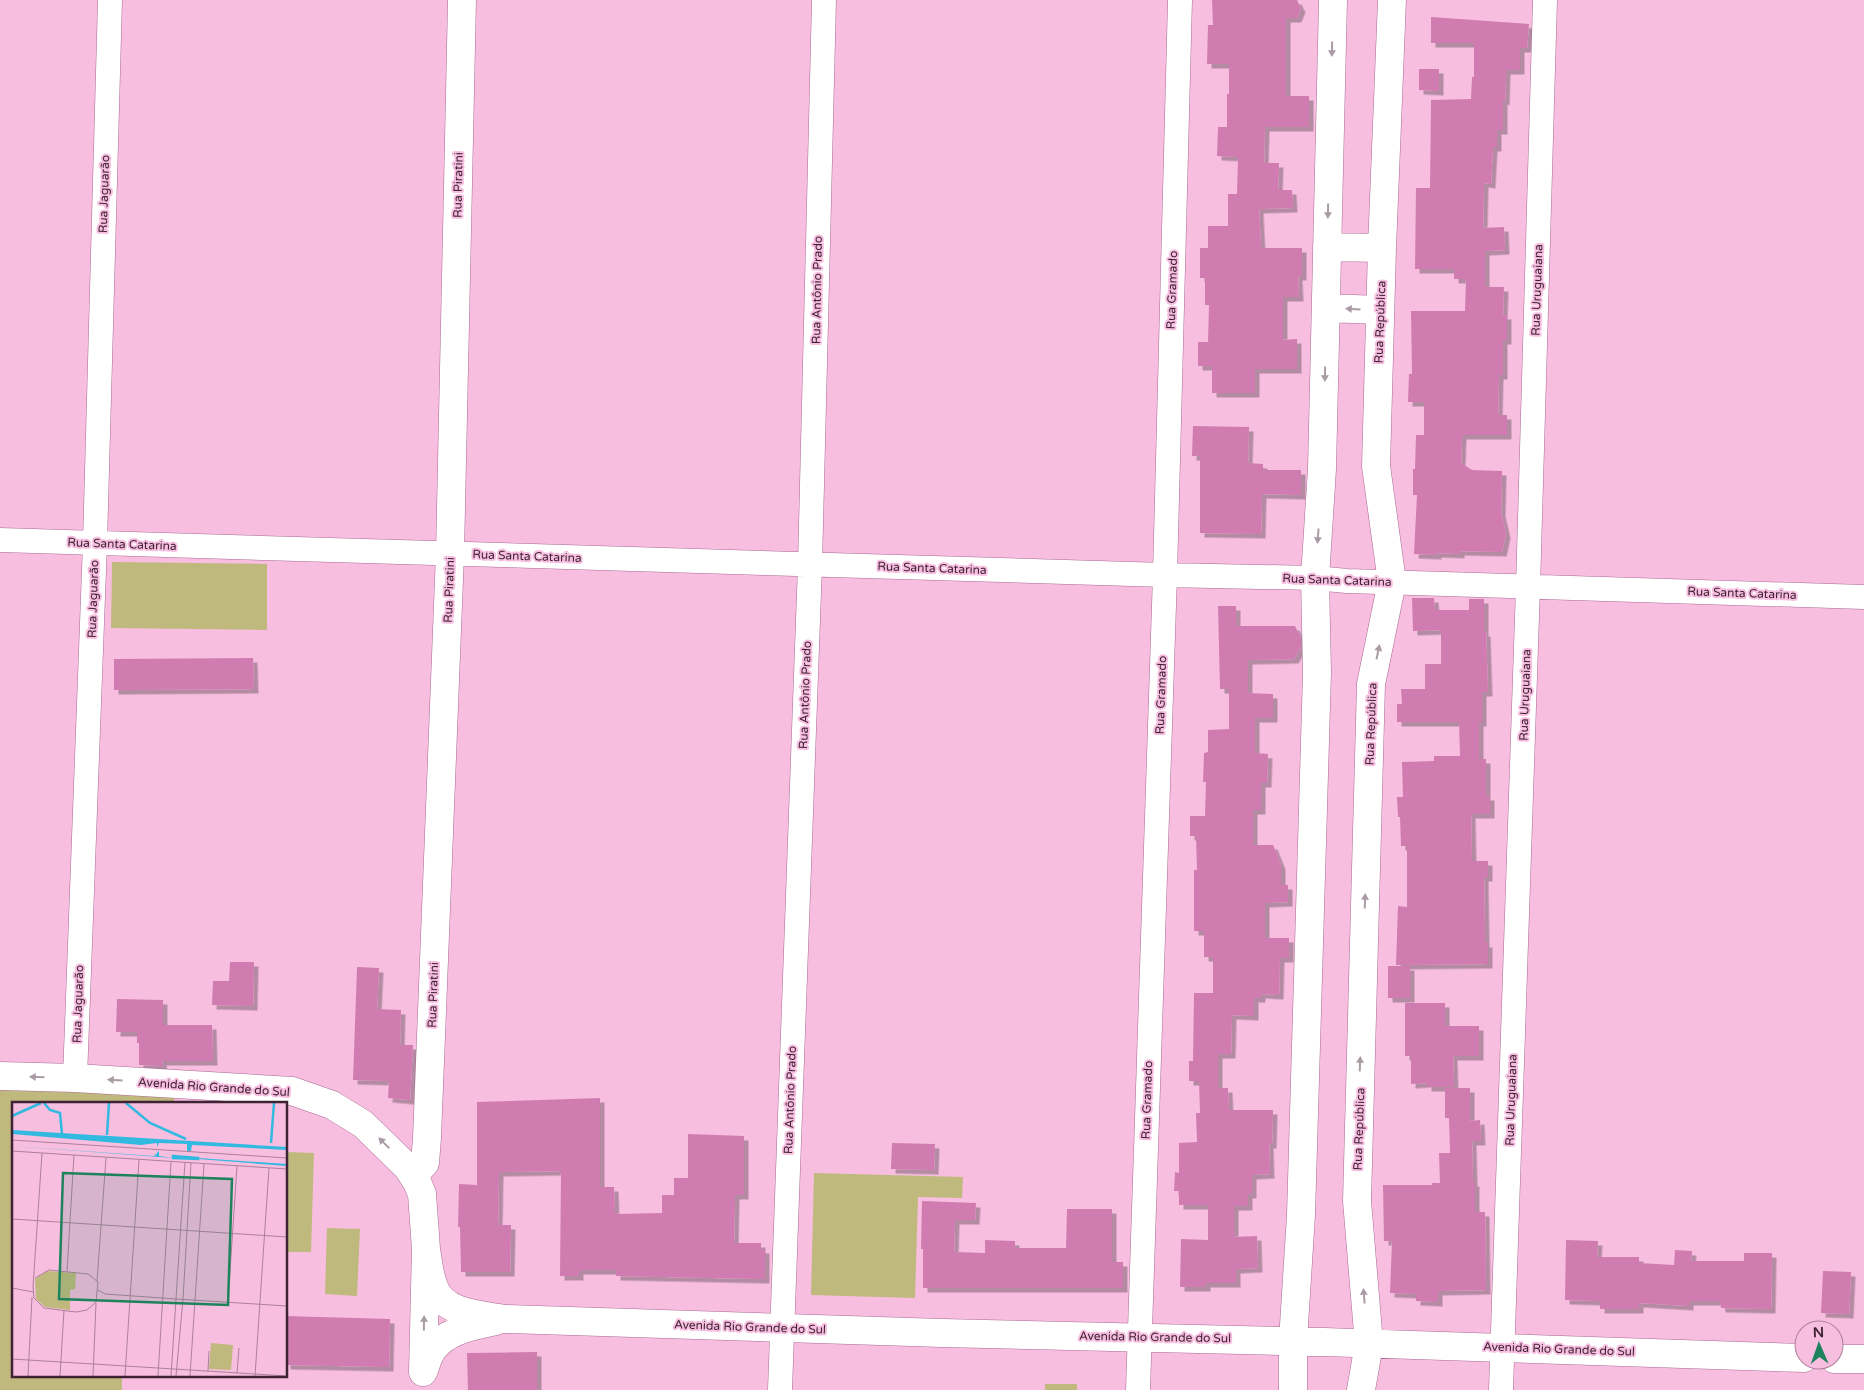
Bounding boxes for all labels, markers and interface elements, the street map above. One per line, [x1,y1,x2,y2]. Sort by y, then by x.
one-way arrow [1328,41,1336,57]
street label: Rua Piratini [450,152,466,218]
street label: Rua Jaguarão [96,155,112,233]
one-way arrow [1324,203,1332,219]
street label: Rua Antônio Prado [809,236,825,344]
street label: Rua Uruguaiana [1528,244,1546,336]
street label: Rua Gramado [1164,250,1180,330]
street label: Rua República [1372,280,1388,364]
one-way arrow [1345,304,1361,312]
one-way arrow [1320,366,1328,382]
one-way arrow [1314,528,1322,544]
street label: Rua Santa Catarina [67,535,177,553]
street label: Rua Santa Catarina [472,547,582,565]
street label: Rua Piratini [441,557,457,623]
street label: Rua Santa Catarina [877,559,987,577]
street label: Rua Jaguarão [85,560,101,638]
street label: Rua Santa Catarina [1282,571,1392,589]
street label: Rua Santa Catarina [1687,584,1797,602]
street label: Rua Antônio Prado [796,641,814,749]
one-way arrow [1374,644,1382,660]
street label: Rua Uruguaiana [1516,649,1534,741]
street label: Rua Gramado [1153,655,1169,735]
street label: Rua República [1363,682,1379,766]
one-way arrow [1361,893,1369,909]
street label: Rua Piratini [425,962,441,1028]
street label: Rua Jaguarão [70,965,86,1043]
street label: Rua Antônio Prado [781,1046,799,1154]
street label: Rua Uruguaiana [1502,1054,1520,1146]
one-way arrow [1357,1056,1365,1072]
street label: Rua Gramado [1139,1060,1155,1140]
one-way arrow [29,1073,45,1081]
street label: Avenida Rio Grande do Sul [138,1075,290,1099]
one-way arrow [107,1076,123,1084]
street label: Rua República [1351,1087,1367,1171]
inset map [12,1102,288,1378]
one-way arrow [378,1137,390,1149]
one-way arrow [1360,1288,1368,1304]
one-way arrow [420,1315,428,1331]
street label: Avenida Rio Grande do Sul [674,1317,826,1337]
north arrow [1794,1320,1844,1370]
text: N [1813,1324,1824,1341]
street label: Avenida Rio Grande do Sul [1079,1329,1231,1345]
street label: Avenida Rio Grande do Sul [1483,1339,1635,1359]

